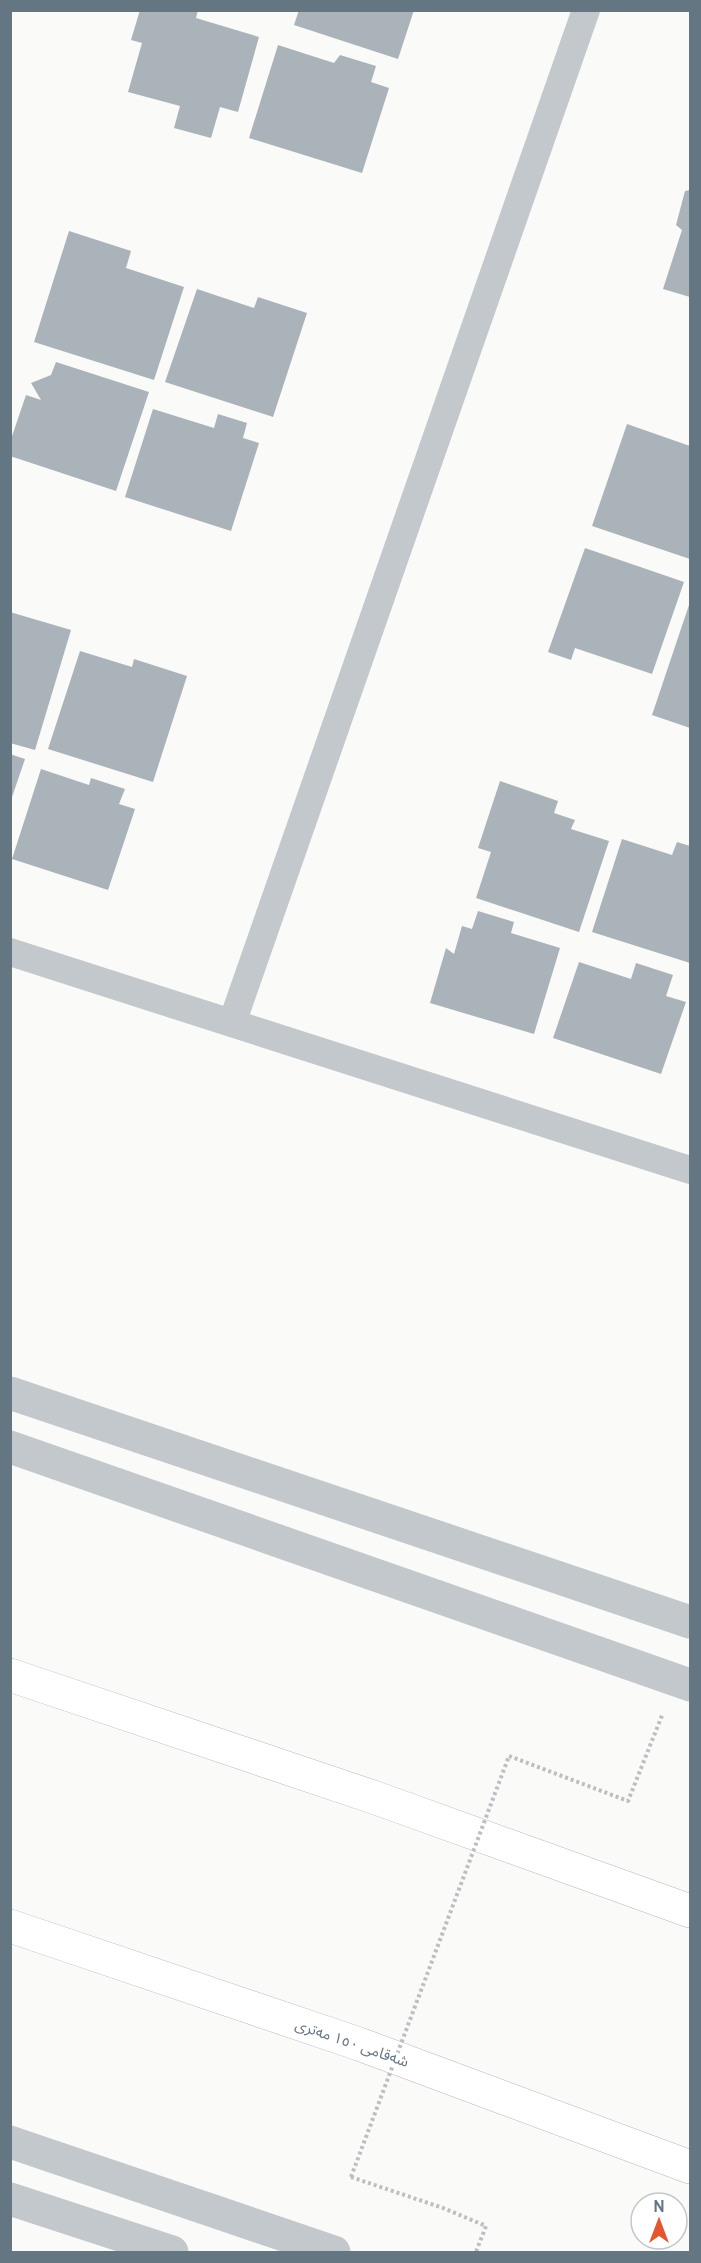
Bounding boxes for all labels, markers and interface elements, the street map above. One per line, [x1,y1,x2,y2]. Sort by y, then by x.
street label: شەقامی ١٥٠ مەتری [292,2016,411,2073]
north arrow [629,2191,689,2251]
text: N [653,2198,665,2218]

